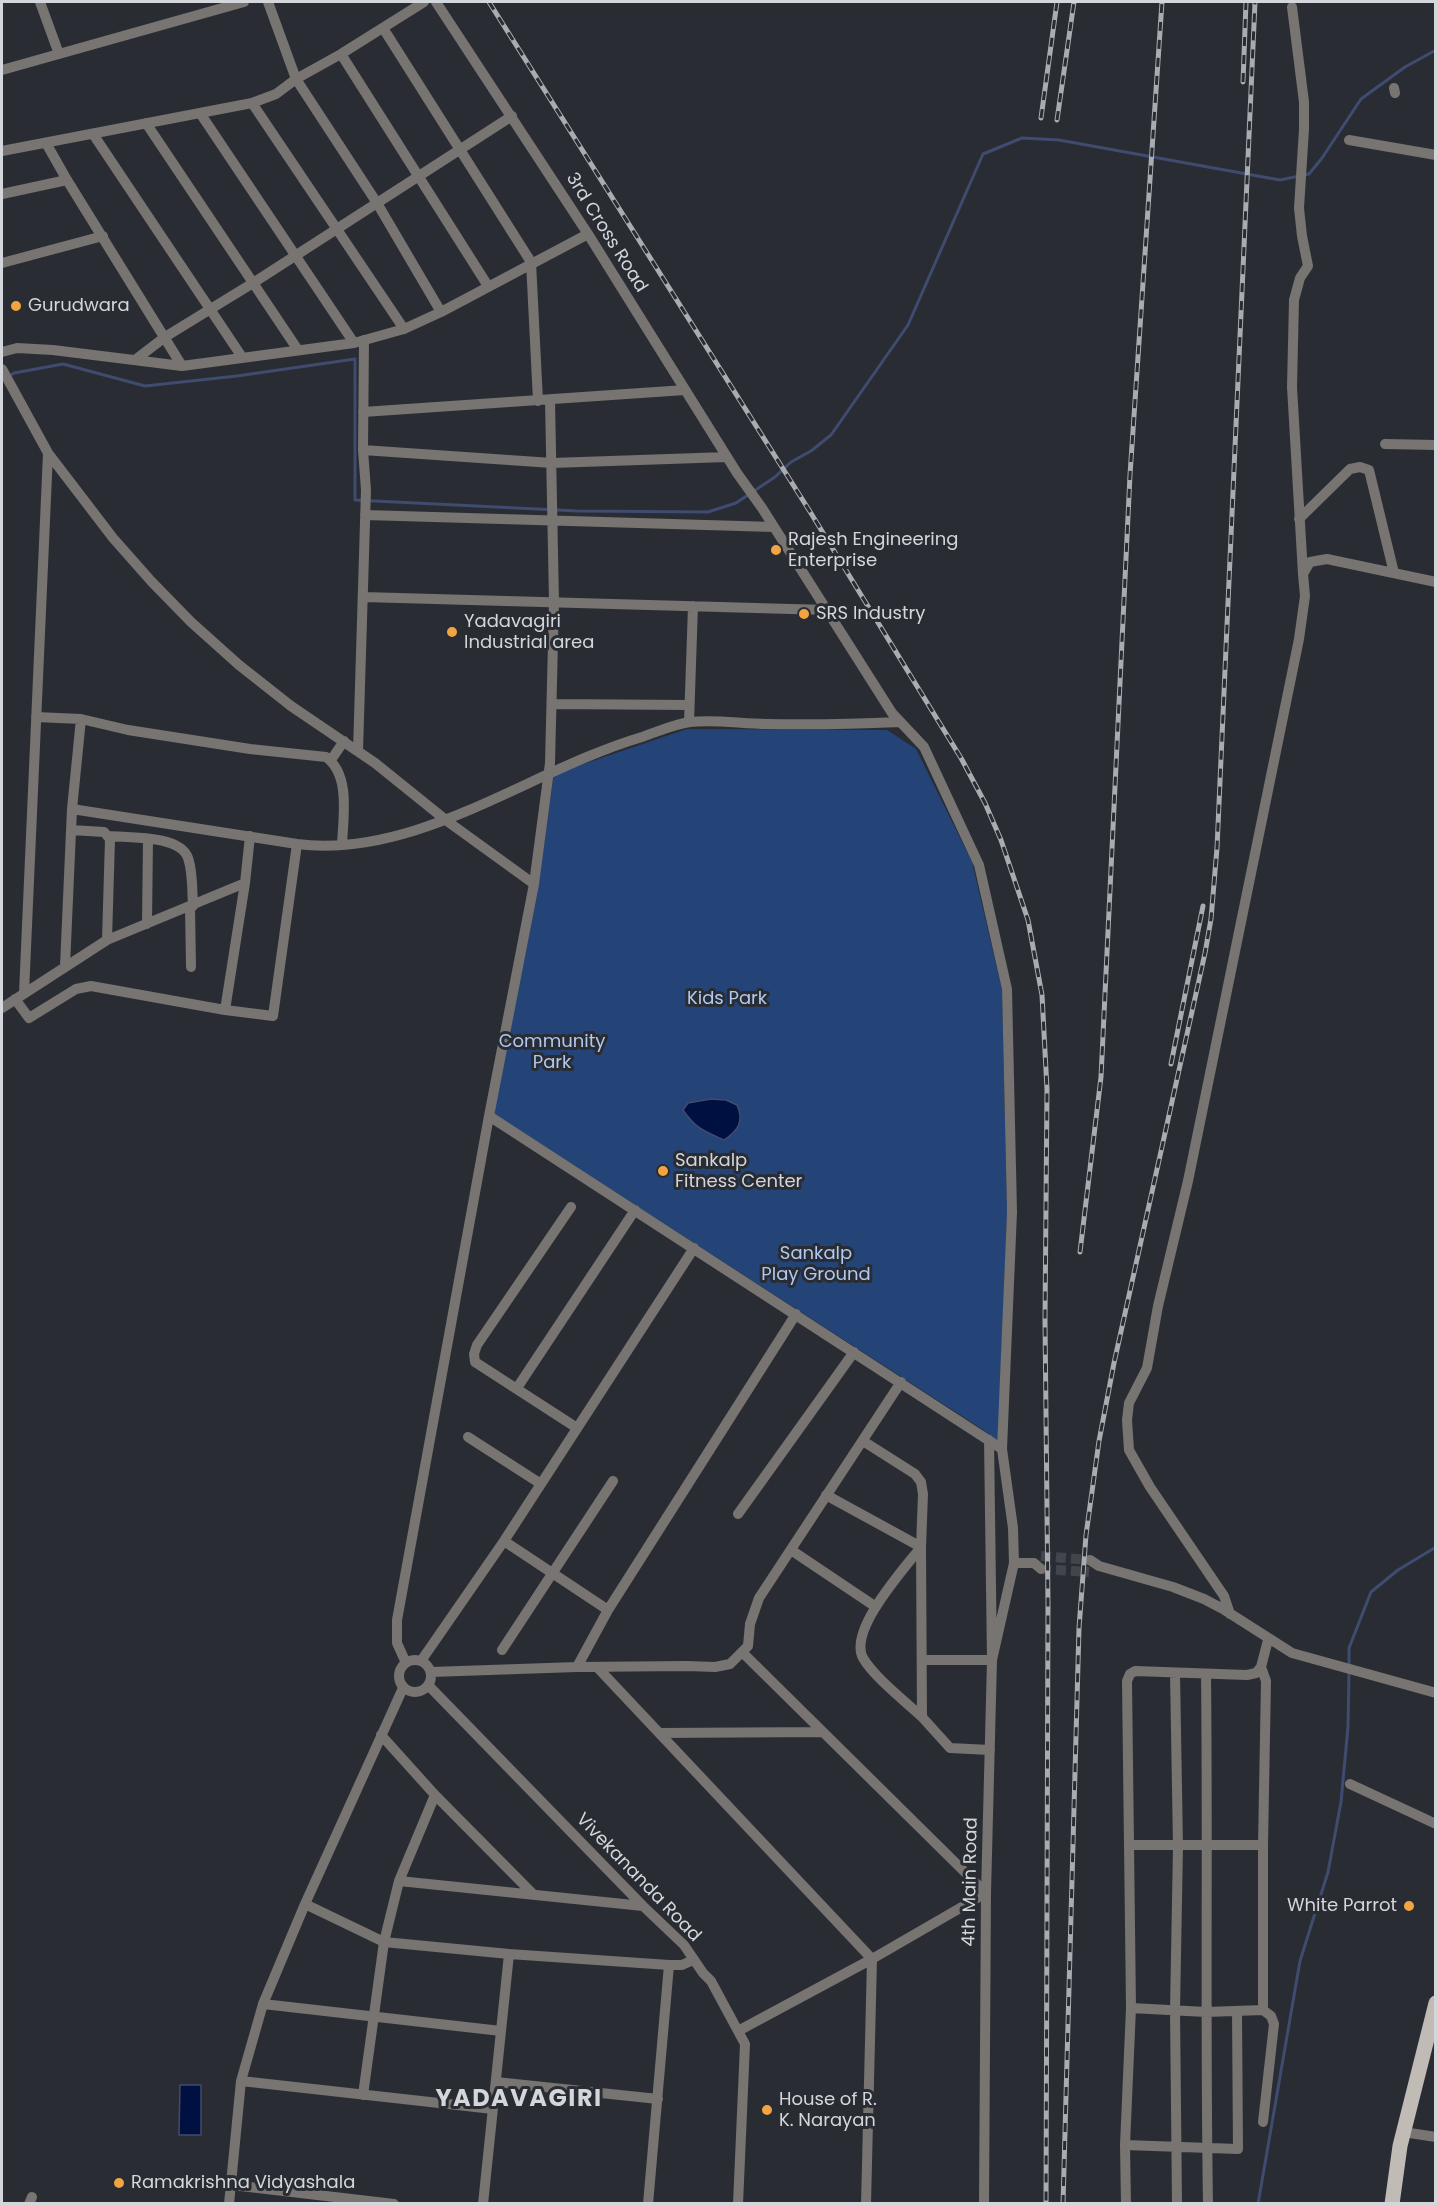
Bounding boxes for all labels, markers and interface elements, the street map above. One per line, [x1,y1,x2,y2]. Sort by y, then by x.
street label: 3rd Cross Road [561,169,651,297]
place label: Gurudwara [28,295,130,317]
marker: Gurudwara [9,299,23,313]
place label: Rajesh Engineering Enterprise [788,529,958,572]
marker: Rajesh Engineering Enterprise [769,543,783,557]
place label: SRS Industry [816,603,925,625]
marker: SRS Industry [797,607,811,621]
place label: Yadavagiri Industrial area [464,611,594,654]
marker: Yadavagiri Industrial area [445,625,459,639]
park label: Kids Park [687,988,767,1010]
park label: Community Park [499,1031,605,1074]
place label: Sankalp Fitness Center [675,1150,802,1192]
marker: Sankalp Fitness Center [656,1164,670,1178]
park label: Sankalp Play Ground [761,1243,871,1286]
street label: Vivekananda Road [571,1809,705,1947]
street label: 4th Main Road [959,1817,983,1947]
place label: White Parrot [1287,1895,1397,1917]
marker: White Parrot [1402,1899,1416,1913]
district label: YADAVAGIRI [435,2086,603,2114]
place label: House of R. K. Narayan [779,2089,877,2132]
marker: House of R. K. Narayan [760,2103,774,2117]
place label: Ramakrishna Vidyashala [131,2172,355,2194]
marker: Ramakrishna Vidyashala [112,2176,126,2190]

